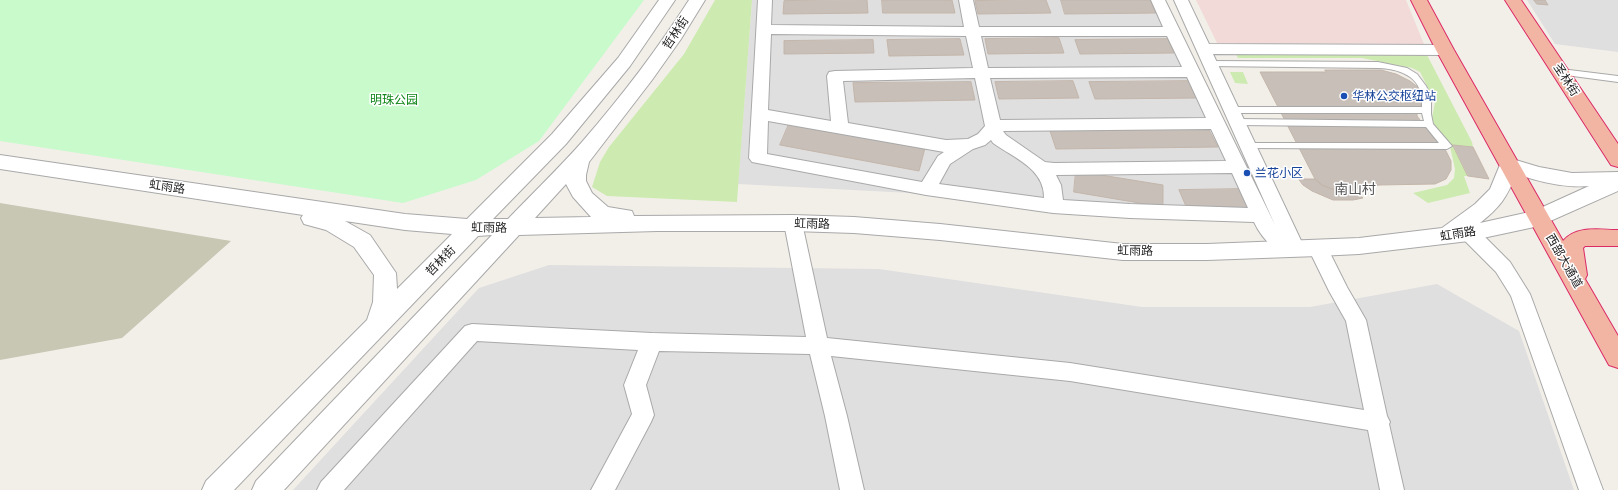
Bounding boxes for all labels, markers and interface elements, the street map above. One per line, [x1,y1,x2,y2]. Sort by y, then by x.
street label: 哲林街 [660,14,692,52]
street label: 圣林街 [1550,61,1582,99]
place label: 华林公交枢纽站 [1352,89,1436,103]
marker: 华林公交枢纽站 [1339,91,1349,101]
park label: 明珠公园 [370,93,418,107]
place label: 兰花小区 [1255,166,1303,180]
marker: 兰花小区 [1242,168,1252,178]
street label: 虹雨路 [148,177,186,197]
district label: 南山村 [1334,182,1376,198]
street label: 虹雨路 [794,216,830,232]
street label: 虹雨路 [471,220,507,236]
street label: 虹雨路 [1439,224,1477,244]
street label: 西部大通道 [1543,231,1585,291]
street label: 哲林街 [423,243,459,279]
street label: 虹雨路 [1117,243,1153,259]

